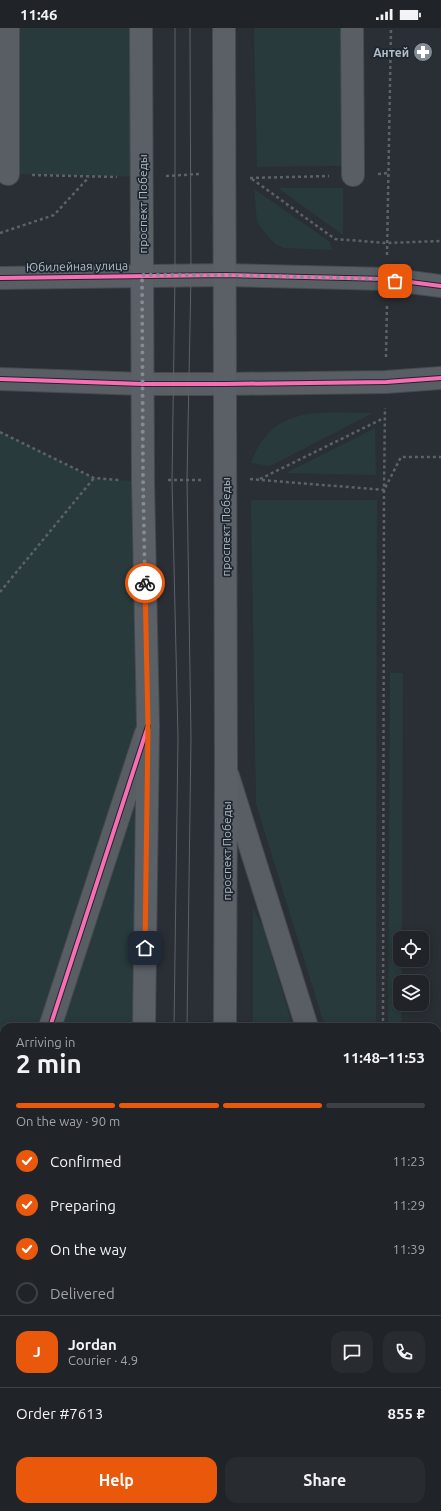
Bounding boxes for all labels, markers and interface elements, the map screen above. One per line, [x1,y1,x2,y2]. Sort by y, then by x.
text: 11:46 [20,6,58,23]
pharmacy icon: Антей [412,41,434,63]
place label: Антей [373,46,409,59]
street label: проспект Победы [136,154,149,254]
street label: Юбилейная улица [26,259,128,273]
pin [378,264,412,298]
icon: bag [384,270,406,292]
street label: проспект Победы [219,477,232,577]
courier [125,563,165,603]
icon: bike [134,572,156,594]
street label: проспект Победы [220,801,233,901]
pin [128,931,162,965]
map controls [393,931,429,1011]
button: locate [393,931,429,967]
icon: home [134,937,156,959]
button: layers [393,975,429,1011]
text: Arriving in [16,1035,75,1049]
text: 2 min [16,1049,82,1078]
text: 11:48–11:53 [342,1049,425,1066]
text: On the way · 90 m [16,1114,120,1128]
icon: check [16,1150,38,1172]
text: Confirmed [50,1153,122,1170]
text: 11:23 [392,1154,425,1168]
icon: check [16,1194,38,1216]
text: Preparing [50,1197,116,1214]
text: 11:29 [392,1198,425,1212]
icon: check [16,1238,38,1260]
text: On the way [50,1241,126,1258]
text: 11:39 [392,1242,425,1256]
text: Delivered [50,1285,115,1302]
button: chat [331,1331,373,1373]
button: phone [383,1331,425,1373]
text: Jordan [68,1336,117,1353]
text: J [33,1343,41,1360]
text: Courier · 4.9 [68,1353,138,1367]
text: Order #7613 [16,1405,103,1422]
text: 855 ₽ [388,1405,425,1422]
button: Help [16,1457,217,1503]
button: Share [225,1457,425,1503]

